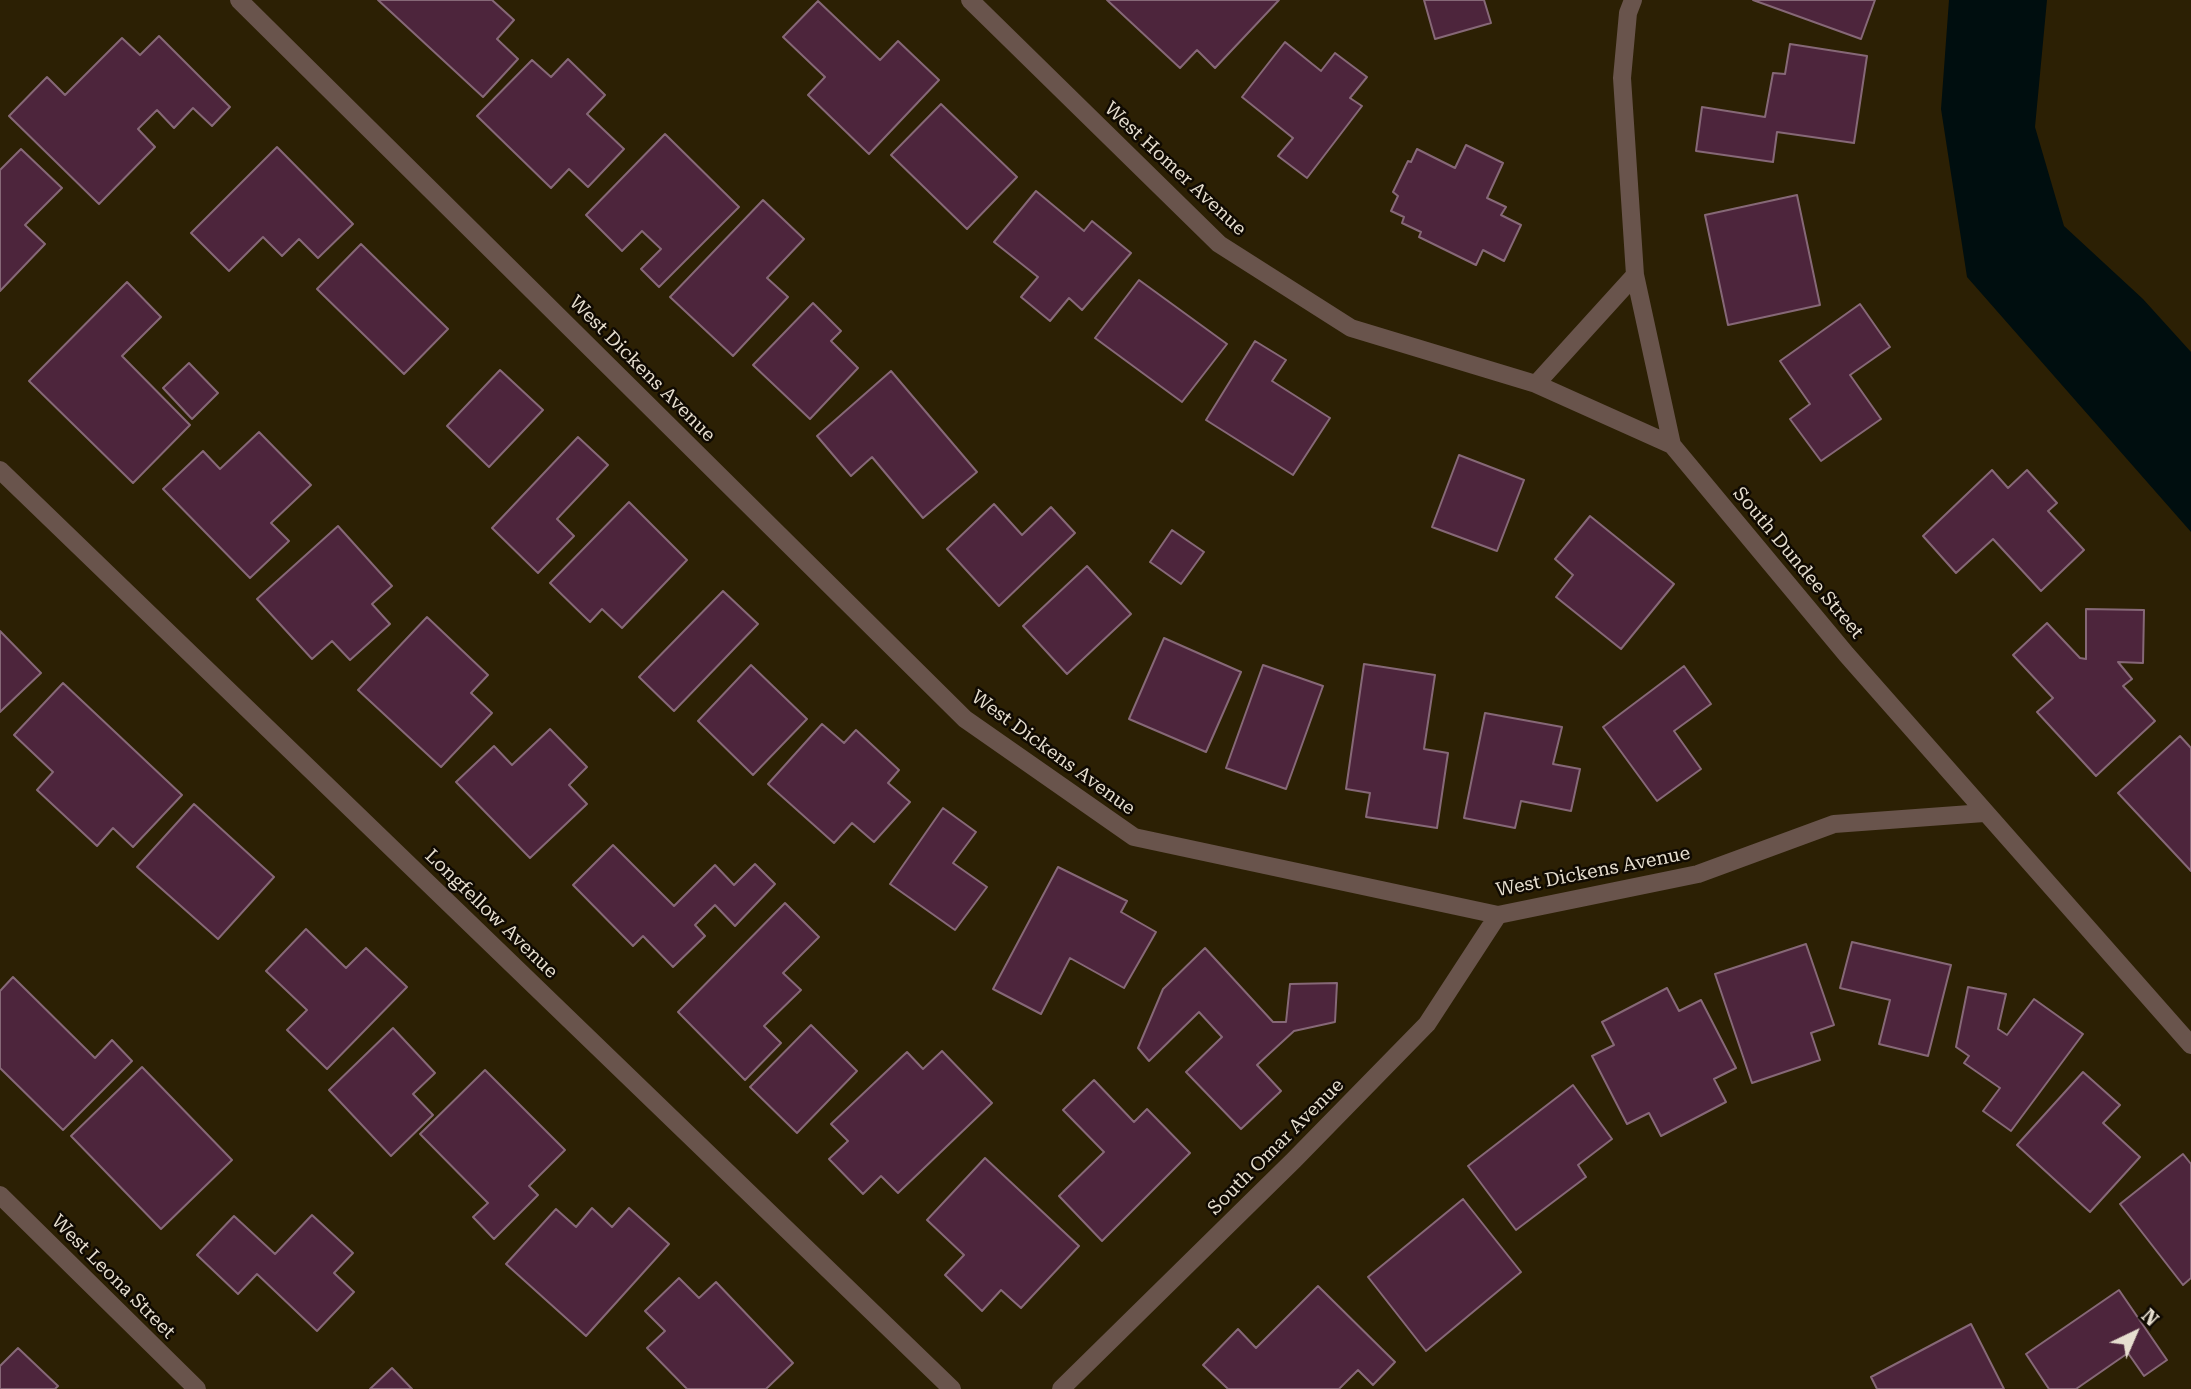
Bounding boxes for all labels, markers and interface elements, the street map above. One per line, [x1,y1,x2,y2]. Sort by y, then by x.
street label: West Homer Avenue [1099,97,1251,241]
street label: West Dickens Avenue [564,291,720,447]
street label: South Dundee Street [1728,482,1868,644]
street label: West Dickens Avenue [966,686,1140,820]
street label: West Dickens Avenue [1494,842,1692,902]
street label: Longfellow Avenue [420,845,562,983]
street label: South Omar Avenue [1203,1074,1349,1220]
street label: West Leona Street [46,1210,180,1344]
north arrow [2100,1298,2170,1368]
text: N [2137,1304,2163,1331]

